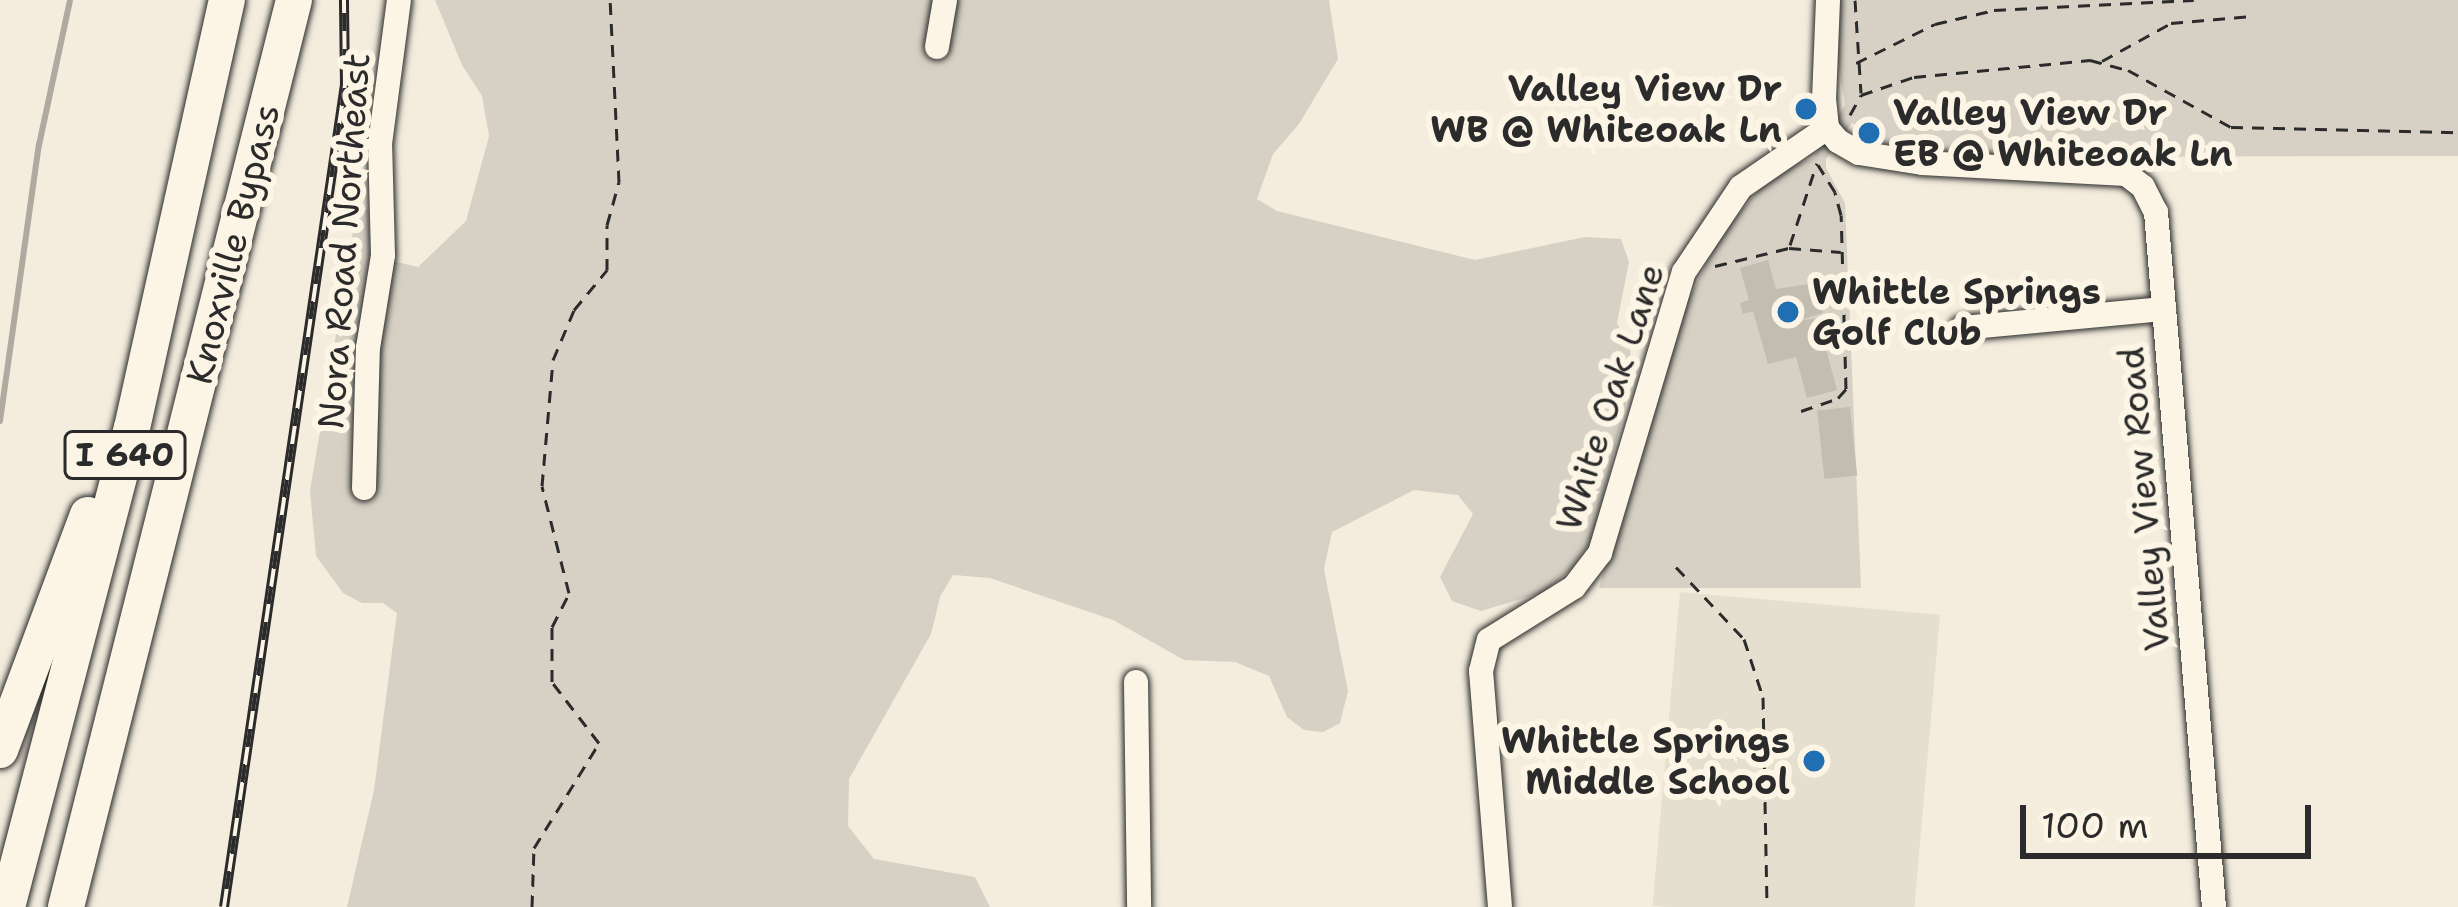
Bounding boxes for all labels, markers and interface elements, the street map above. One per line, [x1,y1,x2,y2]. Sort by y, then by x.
street label: Nora Road Northeast [309,51,379,431]
place label: Valley View Dr WB @ Whiteoak Ln [1430,66,1782,151]
place label: Valley View Dr EB @ Whiteoak Ln [1893,90,2233,175]
marker: Valley View Dr WB @ Whiteoak Ln [1793,96,1819,122]
street label: Knoxville Bypass [177,99,289,389]
marker: Valley View Dr EB @ Whiteoak Ln [1856,120,1882,146]
street label: White Oak Lane [1547,258,1673,536]
place label: Whittle Springs Golf Club [1812,269,2101,354]
marker: Whittle Springs Golf Club [1775,299,1801,325]
street label: Valley View Road [2109,345,2179,653]
road number: I 640 [62,428,188,482]
place label: Whittle Springs Middle School [1501,718,1790,803]
marker: Whittle Springs Middle School [1801,748,1827,774]
scale bar [2026,781,2317,855]
text: 100 m [2041,801,2149,850]

